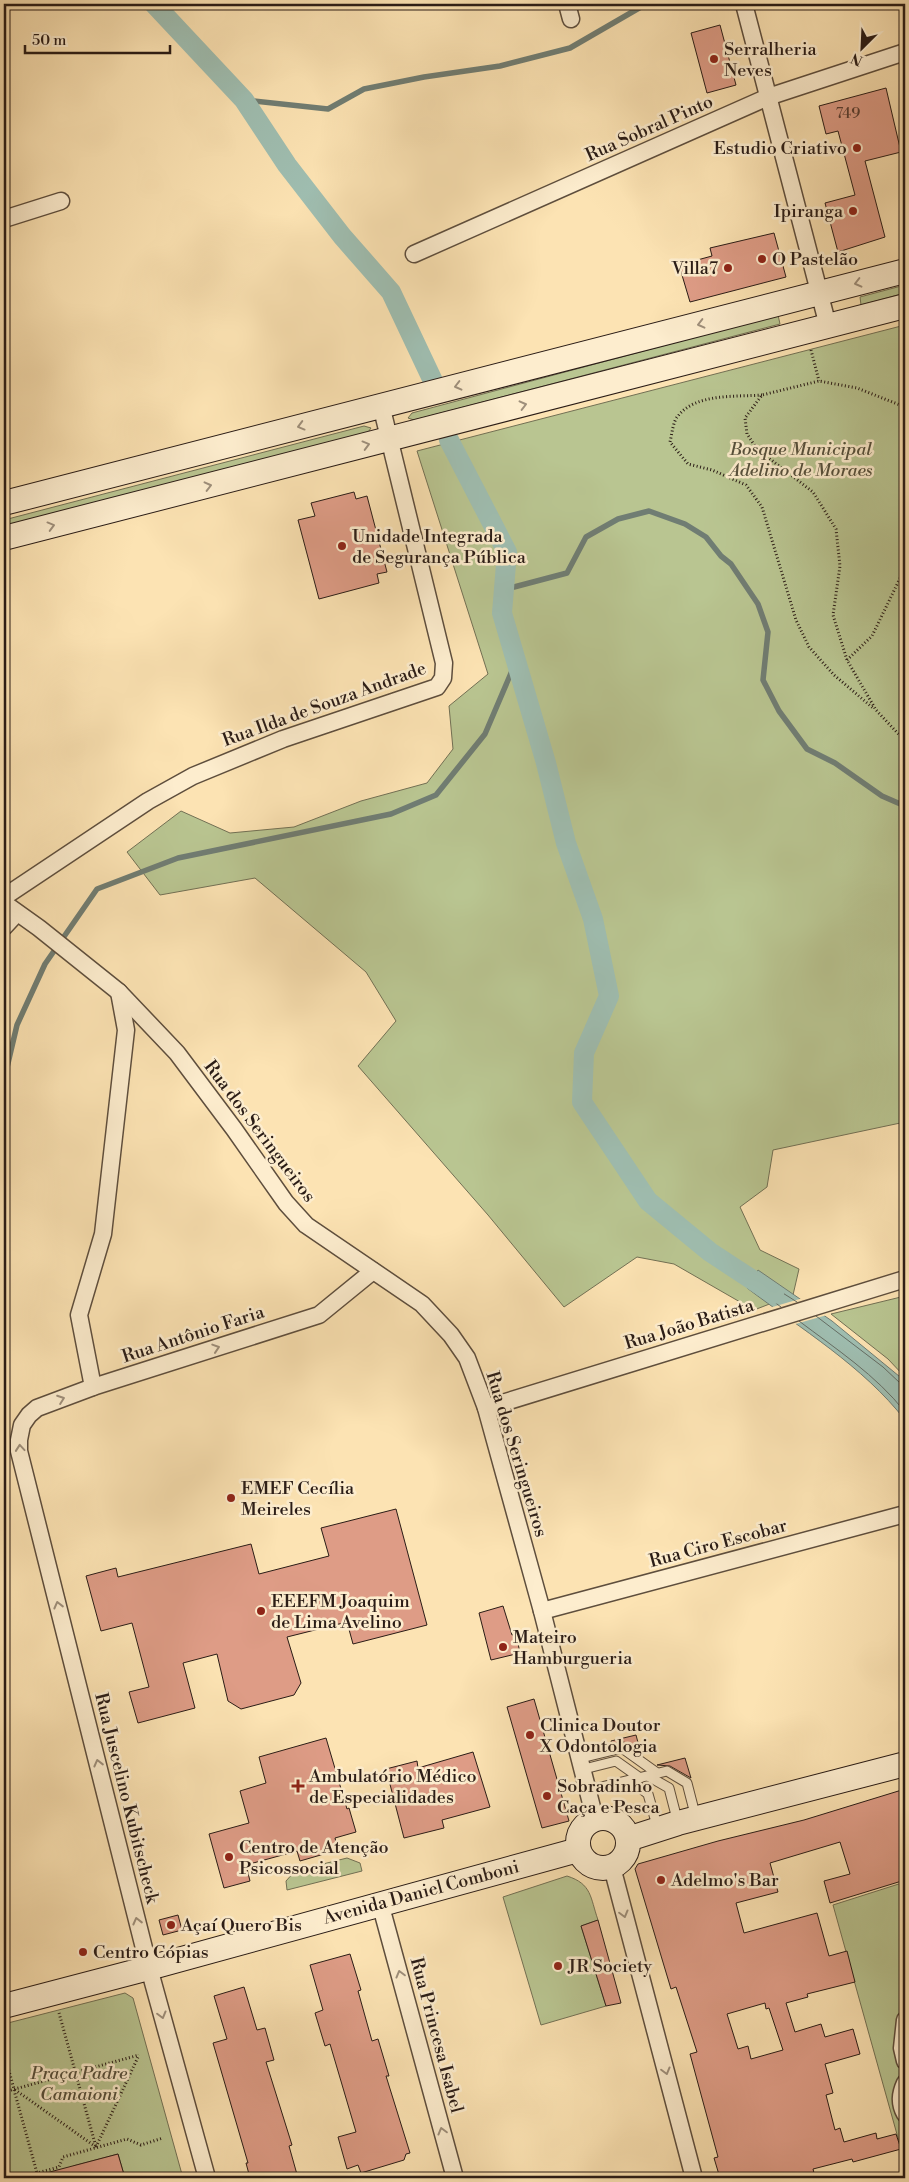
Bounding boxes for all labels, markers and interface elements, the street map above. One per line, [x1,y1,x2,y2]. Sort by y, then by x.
scale bar [25,22,170,54]
north arrow [836,22,886,72]
text: 50 m [32,31,66,50]
place label: Serralheria Neves [724,38,818,82]
text: N [848,48,866,69]
marker: Serralheria Neves [708,53,720,65]
street label: Rua Sobral Pinto [582,90,717,167]
house number: 749 [836,104,860,123]
place label: Estudio Criativo [713,137,847,160]
marker: Estudio Criativo [851,142,863,154]
place label: Ipiranga [774,200,844,223]
marker: Ipiranga [847,205,859,217]
place label: O Pastelão [772,248,858,271]
marker: O Pastelão [756,253,768,265]
place label: Villa7 [670,257,718,280]
marker: Villa7 [722,262,734,274]
one-way arrow [854,278,862,288]
one-way arrow [696,318,705,329]
one-way arrow [454,380,463,391]
one-way arrow [519,400,528,411]
one-way arrow [297,420,305,431]
park label: Bosque Municipal Adelino de Moraes [727,438,873,482]
one-way arrow [361,441,369,451]
one-way arrow [204,481,213,492]
one-way arrow [46,521,55,532]
place label: Unidade Integrada de Segurança Pública [352,525,527,569]
marker: Unidade Integrada de Segurança Pública [336,540,348,552]
street label: Rua Ilda de Souza Andrade [219,657,429,752]
street label: Rua dos Seringueiros [199,1056,321,1207]
street label: Rua João Batista [622,1294,757,1355]
street label: Rua Antônio Faria [119,1300,268,1368]
one-way arrow [211,1344,219,1354]
street label: Rua dos Seringueiros [480,1369,553,1540]
one-way arrow [57,1395,65,1405]
one-way arrow [14,1443,25,1451]
place label: EMEF Cecília Meireles [241,1477,355,1521]
marker: EMEF Cecília Meireles [225,1492,237,1504]
street label: Rua Ciro Escobar [647,1514,790,1573]
place label: EEEFM Joaquim de Lima Avelino [271,1590,410,1634]
one-way arrow [53,1601,64,1610]
marker: EEEFM Joaquim de Lima Avelino [255,1605,267,1617]
place label: Mateiro Hamburgueria [513,1626,633,1670]
marker: Mateiro Hamburgueria [497,1641,509,1653]
street label: Rua Juscelino Kubitscheck [89,1690,164,1907]
place label: Clinica Doutor X Odontologia [539,1714,661,1758]
marker: Clinica Doutor X Odontologia [524,1729,536,1741]
one-way arrow [93,1759,104,1768]
place label: Ambulatório Médico de Especialidades [308,1765,477,1809]
place label: Sobradinho Caça e Pesca [557,1775,660,1819]
marker: Ambulatório Médico de Especialidades [291,1779,305,1793]
marker: Sobradinho Caça e Pesca [541,1790,553,1802]
place label: Centro de Atenção Psicossocial [239,1836,389,1880]
marker: Centro de Atenção Psicossocial [223,1851,235,1863]
street label: Avenida Daniel Comboni [320,1855,522,1930]
place label: Adelmo's Bar [670,1869,779,1892]
marker: Adelmo's Bar [655,1874,667,1886]
one-way arrow [619,1910,629,1918]
place label: Açaí Quero Bis [180,1914,302,1937]
one-way arrow [133,1917,143,1925]
marker: Açaí Quero Bis [165,1919,177,1931]
place label: Centro Cópias [93,1941,209,1964]
marker: Centro Cópias [77,1946,89,1958]
street label: Rua Princesa Isabel [405,1955,469,2116]
place label: JR Society [567,1955,652,1978]
marker: JR Society [552,1960,564,1972]
one-way arrow [395,1970,406,1979]
one-way arrow [156,2010,167,2019]
park label: Praça Padre Camaioni [30,2062,128,2106]
one-way arrow [660,2067,671,2076]
one-way arrow [438,2128,448,2136]

